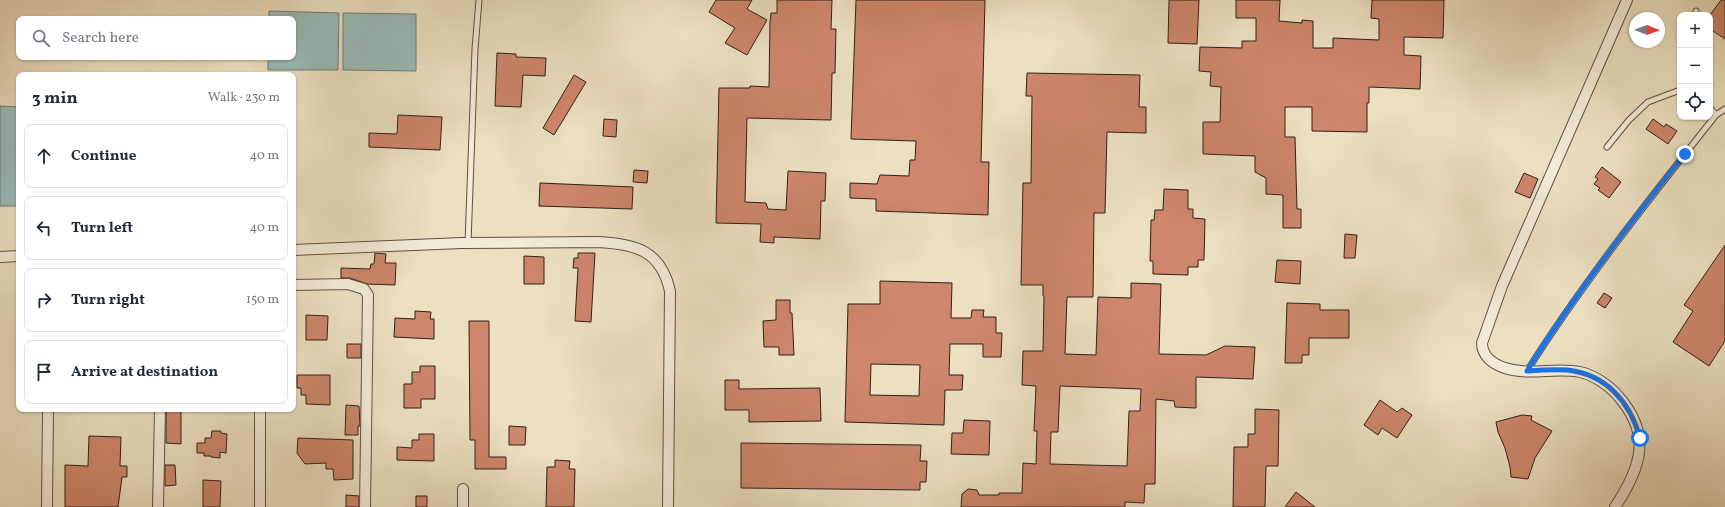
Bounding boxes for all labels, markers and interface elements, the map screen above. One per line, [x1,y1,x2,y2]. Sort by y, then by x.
north arrow [1629,12,1665,48]
map controls [1677,12,1713,120]
button: + [1677,12,1713,48]
search box [16,16,296,60]
icon: search [30,27,52,49]
text: Search here [62,28,139,49]
button: − [1677,48,1713,84]
button: locate [1677,84,1713,120]
text: 3 min [32,87,78,110]
text: Walk · 230 m [208,89,280,107]
icon: ahead [33,145,55,167]
route end [1676,145,1694,163]
text: Continue [71,146,136,167]
text: 40 m [250,147,279,165]
icon: left [33,217,55,239]
text: Turn left [71,218,133,239]
text: 40 m [250,219,279,237]
icon: right [33,289,55,311]
text: Turn right [71,290,145,311]
text: 150 m [246,291,279,309]
icon: arrive [33,361,55,383]
text: Arrive at destination [71,362,218,383]
route start [1631,429,1649,447]

